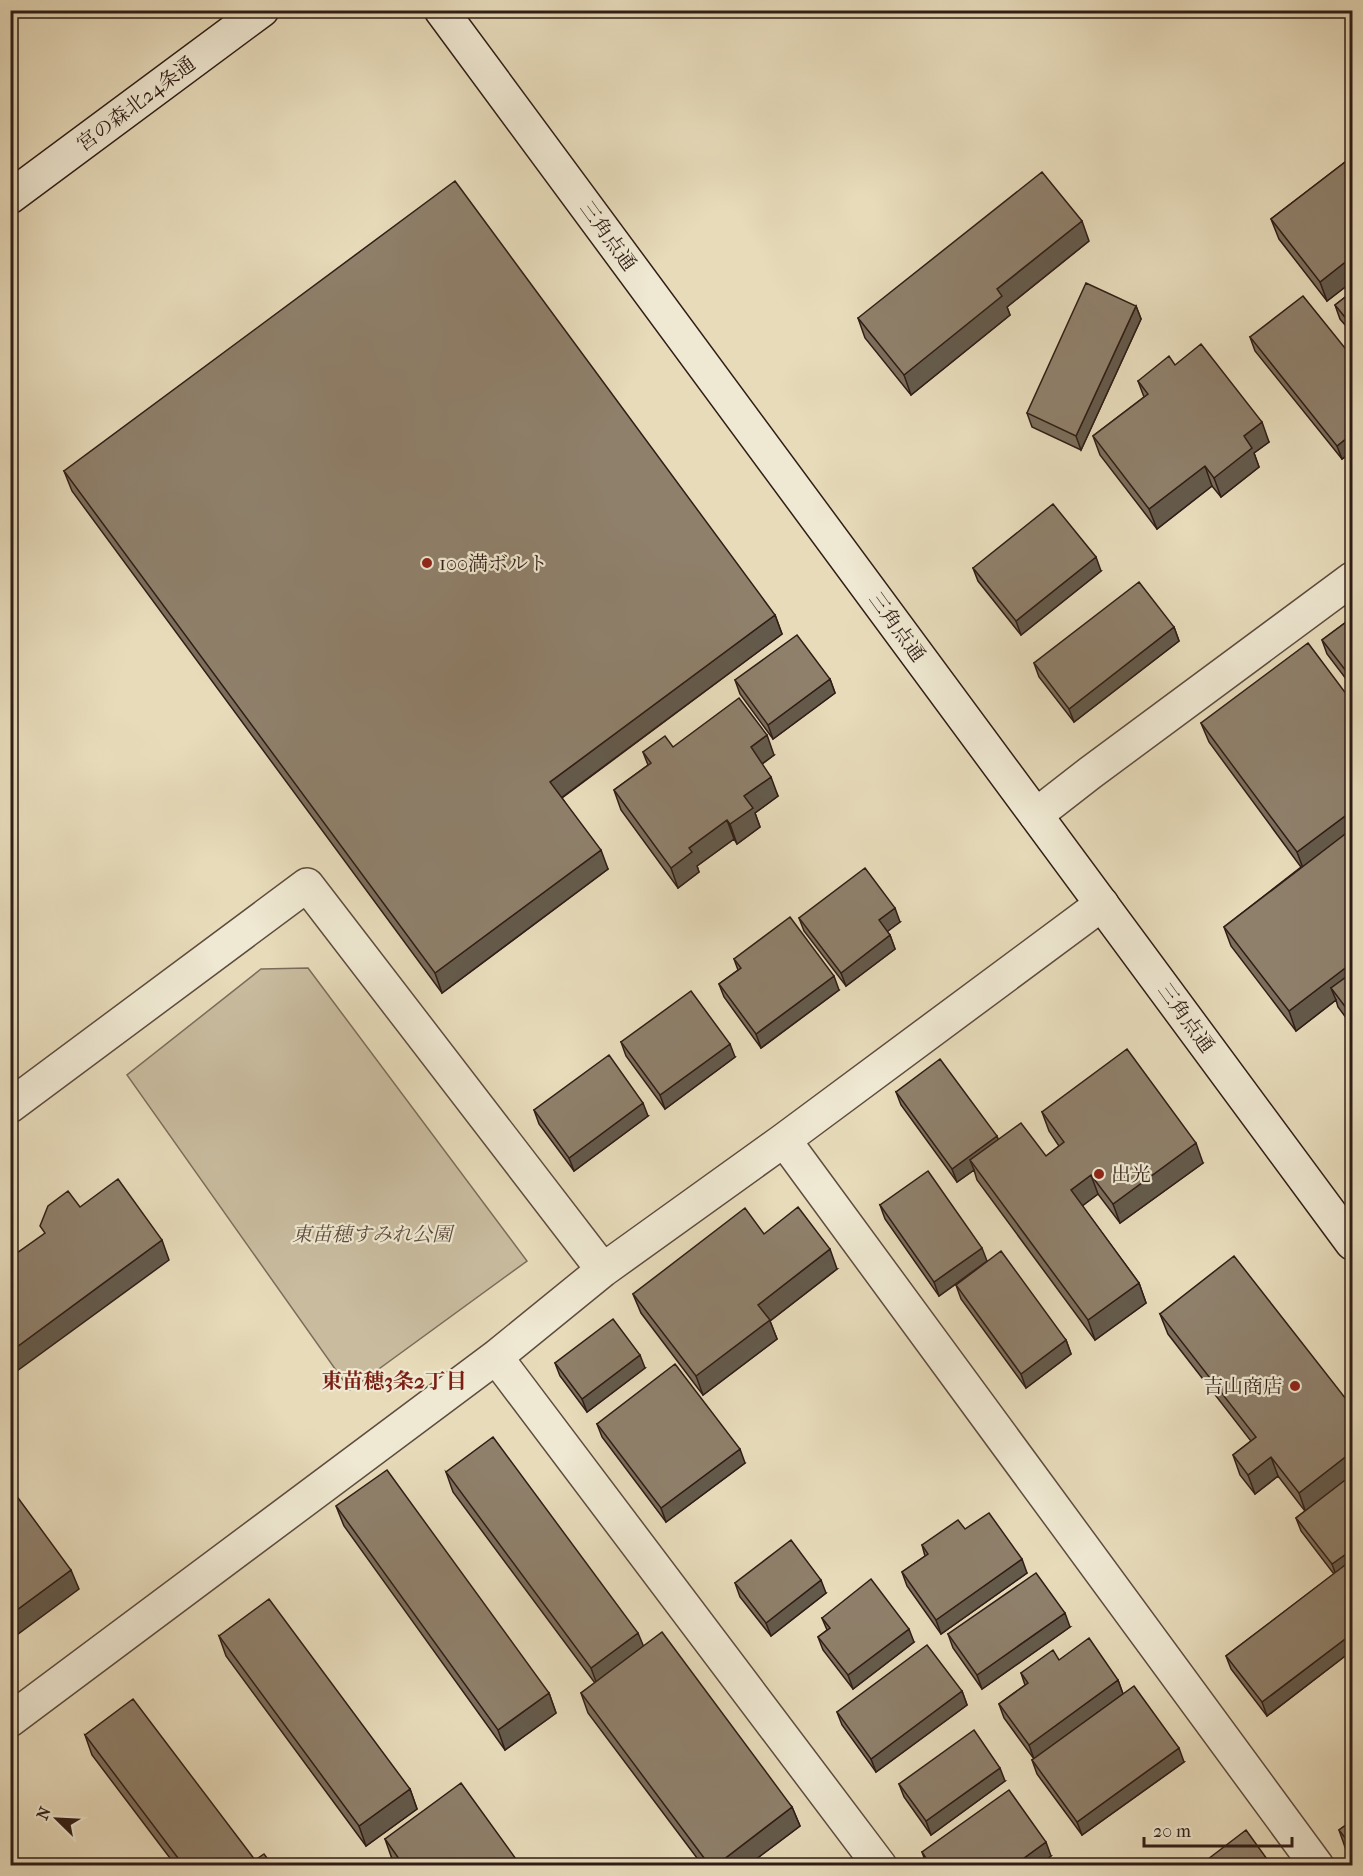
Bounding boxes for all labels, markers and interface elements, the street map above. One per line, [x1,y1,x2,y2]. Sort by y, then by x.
street label: 宮の森北24条通 [72,52,200,156]
street label: 三角点通 [575,197,641,275]
place label: 100満ボルト [439,552,548,575]
marker: 100満ボルト [420,556,434,570]
street label: 三角点通 [864,588,930,666]
street label: 三角点通 [1153,979,1219,1057]
place label: 出光 [1111,1163,1151,1186]
marker: 出光 [1092,1167,1106,1181]
park label: 東苗穂すみれ公園 [292,1223,455,1246]
district label: 東苗穂3条2丁目 [321,1369,467,1393]
place label: 吉山商店 [1203,1375,1283,1398]
marker: 吉山商店 [1288,1379,1302,1393]
north arrow [27,1789,87,1849]
text: N [33,1803,55,1823]
scale bar [1144,1810,1292,1848]
text: 20 m [1153,1821,1191,1842]

